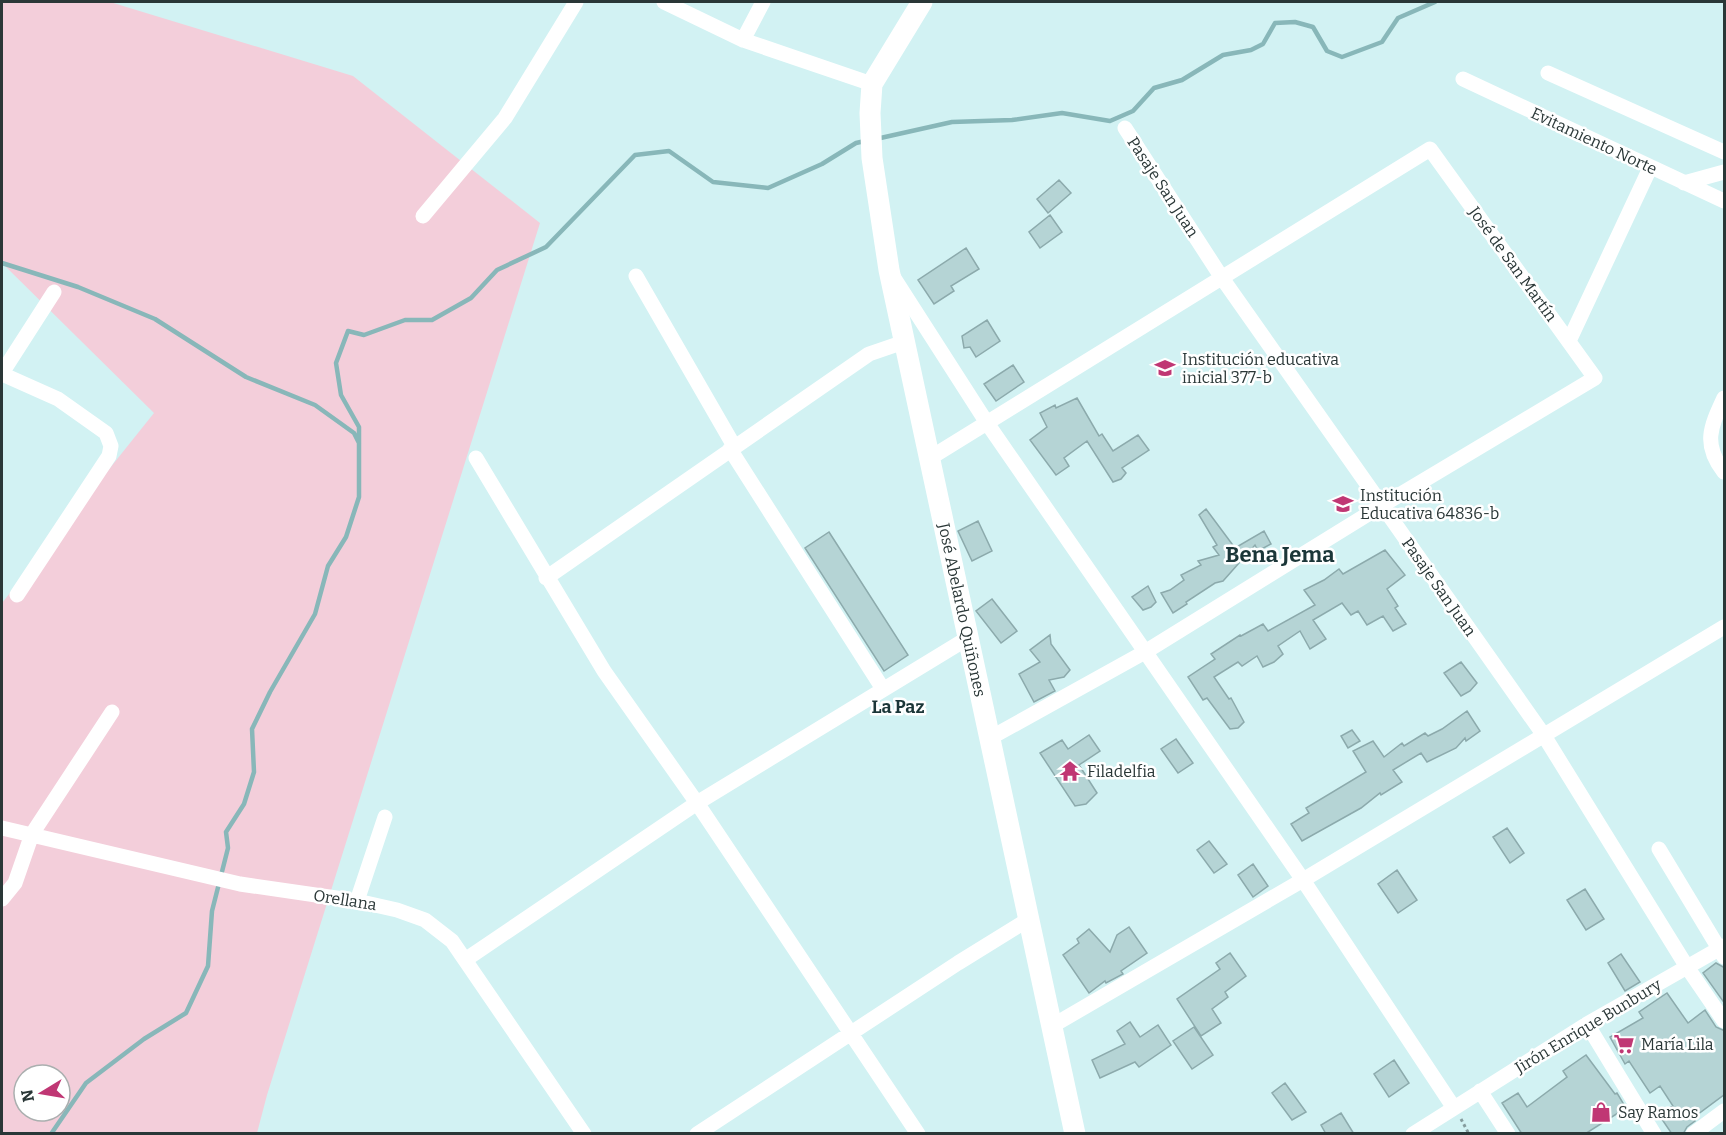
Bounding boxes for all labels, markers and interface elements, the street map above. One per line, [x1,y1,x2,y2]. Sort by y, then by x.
street label: Evitamiento Norte [1528,103,1660,179]
street label: Pasaje San Juan [1124,133,1202,241]
street label: José de San Martín [1464,202,1561,325]
place label: Institución educativa inicial 377-b [1182,350,1339,387]
school or university icon: Institución educativa inicial 377-b [1153,356,1177,380]
place label: Institución Educativa 64836-b [1360,486,1499,523]
school or university icon: Institución Educativa 64836-b [1331,492,1355,516]
street label: José Abelardo Quiñones [934,520,990,699]
street label: Pasaje San Juan [1398,534,1480,640]
district label: Bena Jema [1225,541,1335,568]
district label: La Paz [871,696,925,718]
temple icon: Filadelfia [1058,759,1082,783]
place label: Filadelfia [1087,762,1156,781]
street label: Orellana [312,886,378,914]
street label: Jirón Enrique Bunbury [1511,975,1665,1078]
supermarket icon: María Lila [1612,1032,1636,1056]
place label: María Lila [1641,1035,1714,1054]
north arrow [12,1063,72,1123]
text: N [17,1088,38,1104]
shop icon: Say Ramos [1589,1100,1613,1124]
place label: Say Ramos [1618,1103,1698,1122]

